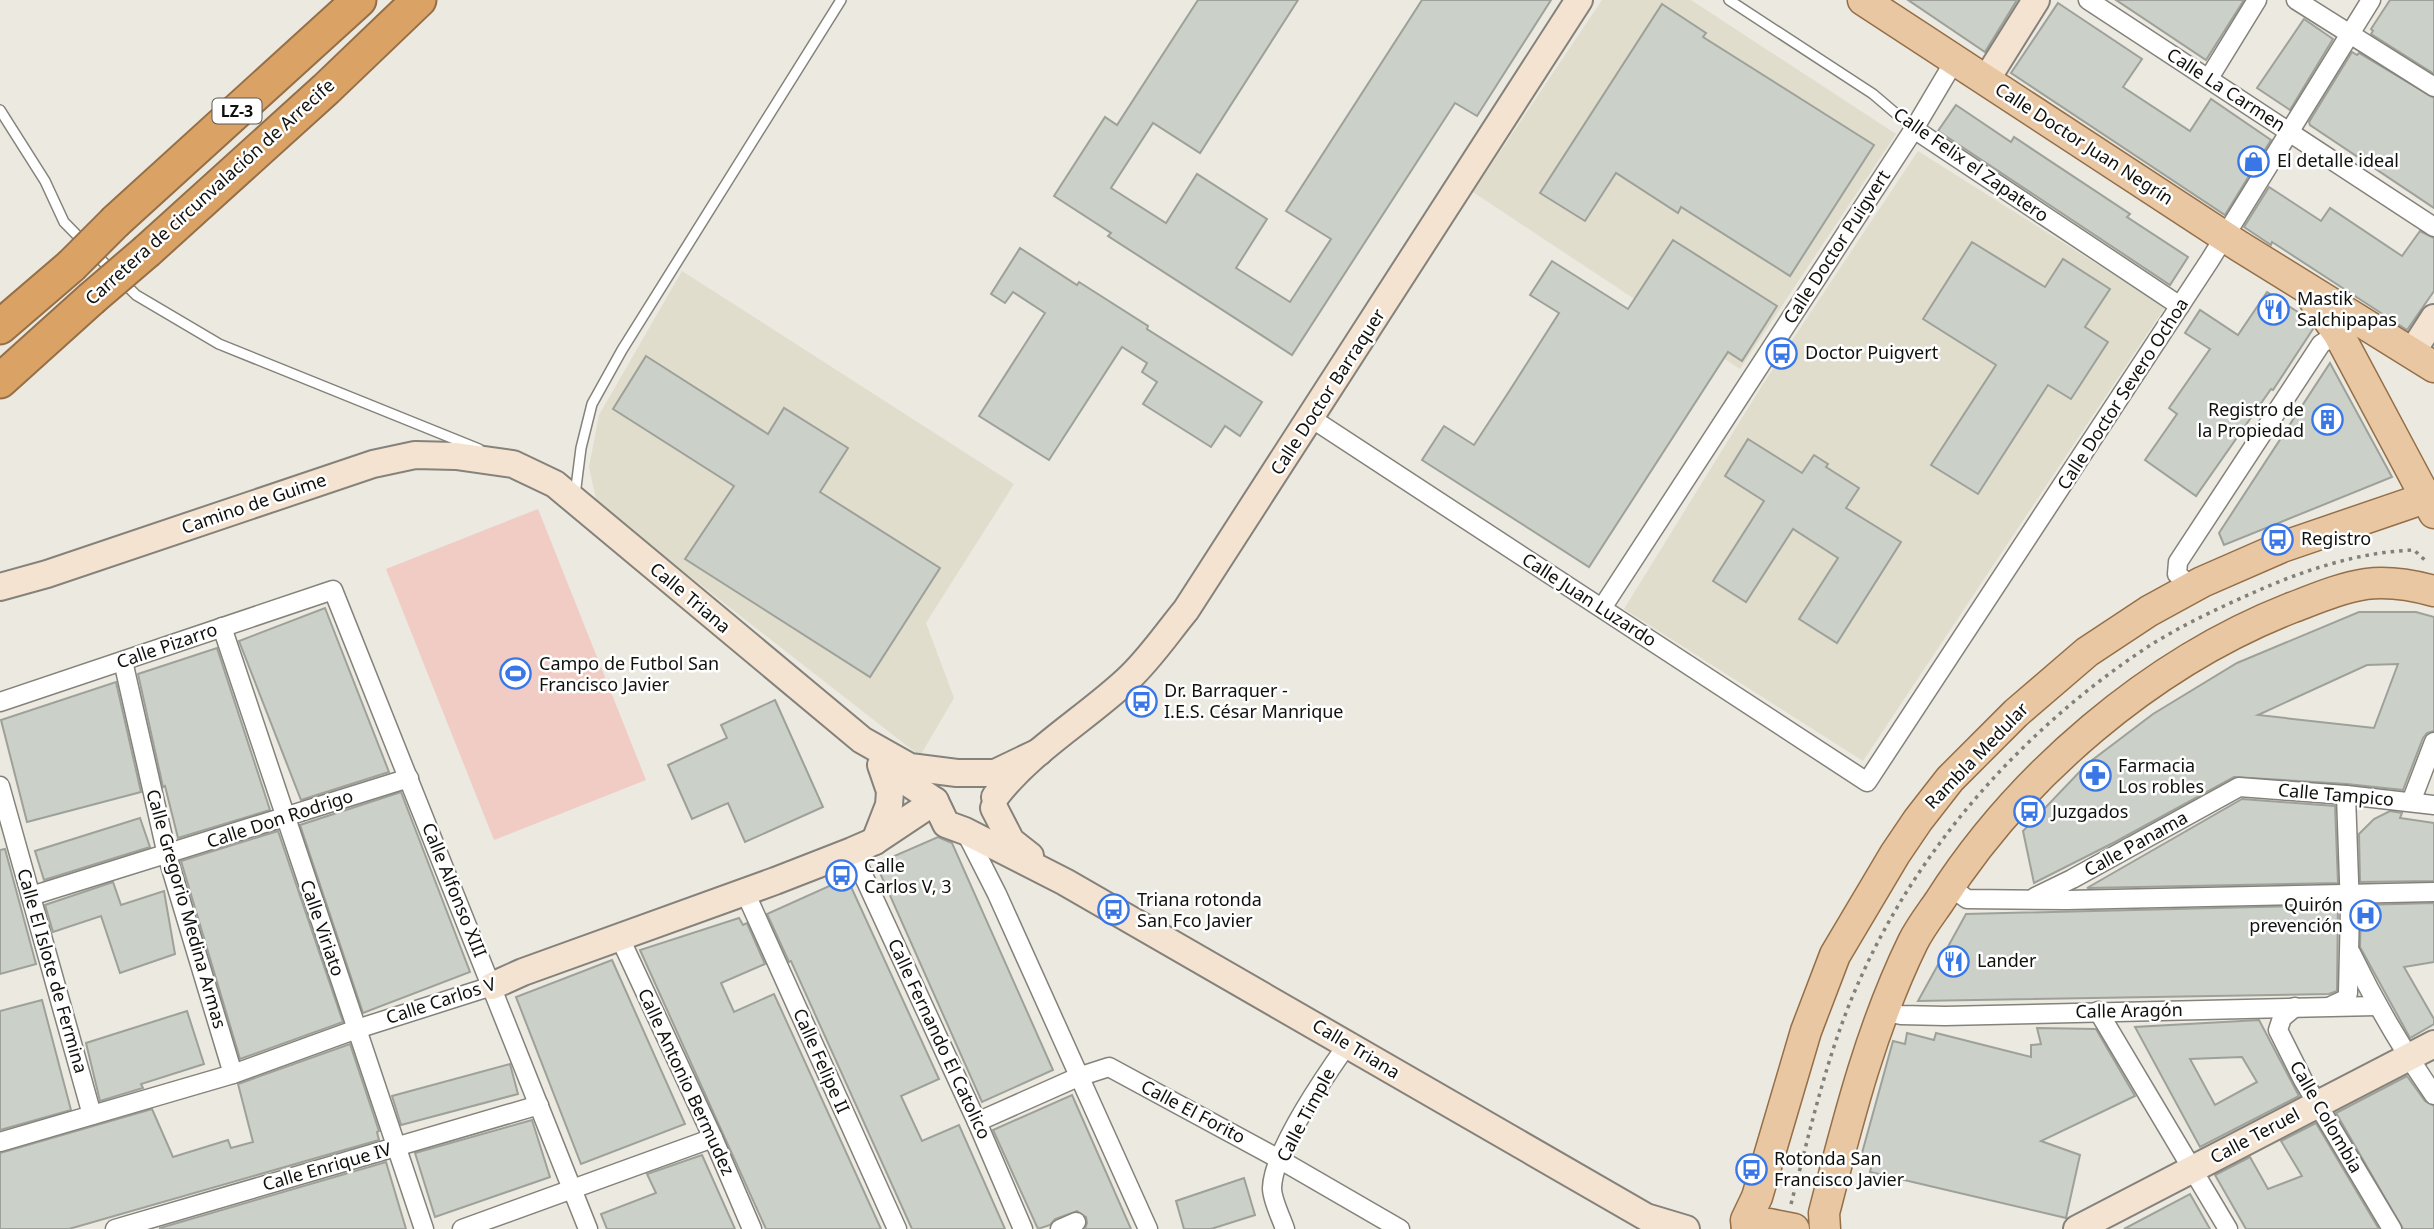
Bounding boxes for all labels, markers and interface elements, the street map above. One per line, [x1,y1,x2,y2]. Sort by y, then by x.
street label: Calle La Carmen [2163,42,2290,136]
street label: Carretera de circunvalación de Arrecife [80,73,339,310]
street label: Calle Doctor Juan Negrín [1991,77,2178,210]
road number: LZ-3 [212,99,262,124]
street label: Calle Felix el Zapatero [1889,102,2054,227]
shop icon: El detalle ideal [2237,144,2271,178]
place label: El detalle ideal [2277,148,2399,172]
street label: Calle Doctor Puigvert [1777,165,1895,328]
place label: Mastik Salchipapas [2297,286,2397,331]
restaurant icon: Mastik Salchipapas [2257,292,2291,326]
street label: Calle Doctor Severo Ochoa [2051,293,2193,494]
street label: Calle Doctor Barraquer [1264,303,1390,479]
bus stop icon: Doctor Puigvert [1765,336,1799,370]
place label: Doctor Puigvert [1805,340,1939,364]
place label: Registro de la Propiedad [2198,397,2304,442]
building icon: Registro de la Propiedad [2310,403,2344,437]
street label: Camino de Guime [178,467,329,539]
bus stop icon: Registro [2261,522,2295,556]
place label: Registro [2301,526,2371,550]
street label: Calle Juan Luzardo [1518,547,1661,652]
street label: Calle Triana [645,557,736,638]
street label: Calle Pizarro [113,617,220,674]
place label: Campo de Futbol San Francisco Javier [539,651,719,696]
sports icon: Campo de Futbol San Francisco Javier [499,657,533,691]
place label: Dr. Barraquer - I.E.S. César Manrique [1164,678,1343,723]
bus stop icon: Dr. Barraquer - I.E.S. César Manrique [1124,684,1158,718]
street label: Rambla Medular [1919,696,2034,814]
place label: Farmacia Los robles [2118,753,2204,798]
pharmacy icon: Farmacia Los robles [2078,759,2112,793]
street label: Calle Tampico [2277,777,2395,811]
street label: Calle Don Rodrigo [203,783,356,853]
street label: Calle Gregorio Medina Armas [141,786,233,1031]
bus stop icon: Juzgados [2012,795,2046,829]
place label: Juzgados [2050,799,2128,823]
street label: Calle Panama [2080,805,2192,881]
street label: Calle Alfonso XIII [417,819,493,960]
place label: Calle Carlos V, 3 [864,853,951,898]
bus stop icon: Calle Carlos V, 3 [824,859,858,893]
street label: Calle El Islote de Fermina [12,866,94,1076]
street label: Calle Viriato [295,876,351,979]
place label: Triana rotonda San Fco Javier [1137,887,1262,932]
place label: Quirón prevención [2249,892,2343,937]
bus stop icon: Triana rotonda San Fco Javier [1097,893,1131,927]
hospital icon: Quirón prevención [2349,898,2383,932]
street label: Calle Fernando El Catolico [883,934,997,1143]
restaurant icon: Lander [1937,944,1971,978]
place label: Lander [1977,948,2037,972]
street label: Calle Carlos V [383,971,499,1029]
street label: Calle Antonio Bermudez [633,984,741,1179]
street label: Calle Aragón [2075,997,2183,1023]
street label: Calle Felipe II [788,1004,856,1117]
street label: Calle Triana [1308,1013,1405,1084]
street label: Calle Colombia [2285,1056,2369,1177]
street label: Calle Timple [1270,1063,1340,1166]
street label: Calle El Forito [1137,1074,1250,1149]
street label: Calle Teruel [2206,1102,2303,1169]
street label: Calle Enrique IV [260,1136,394,1196]
place label: Rotonda San Francisco Javier [1774,1146,1905,1191]
bus stop icon: Rotonda San Francisco Javier [1734,1152,1768,1186]

